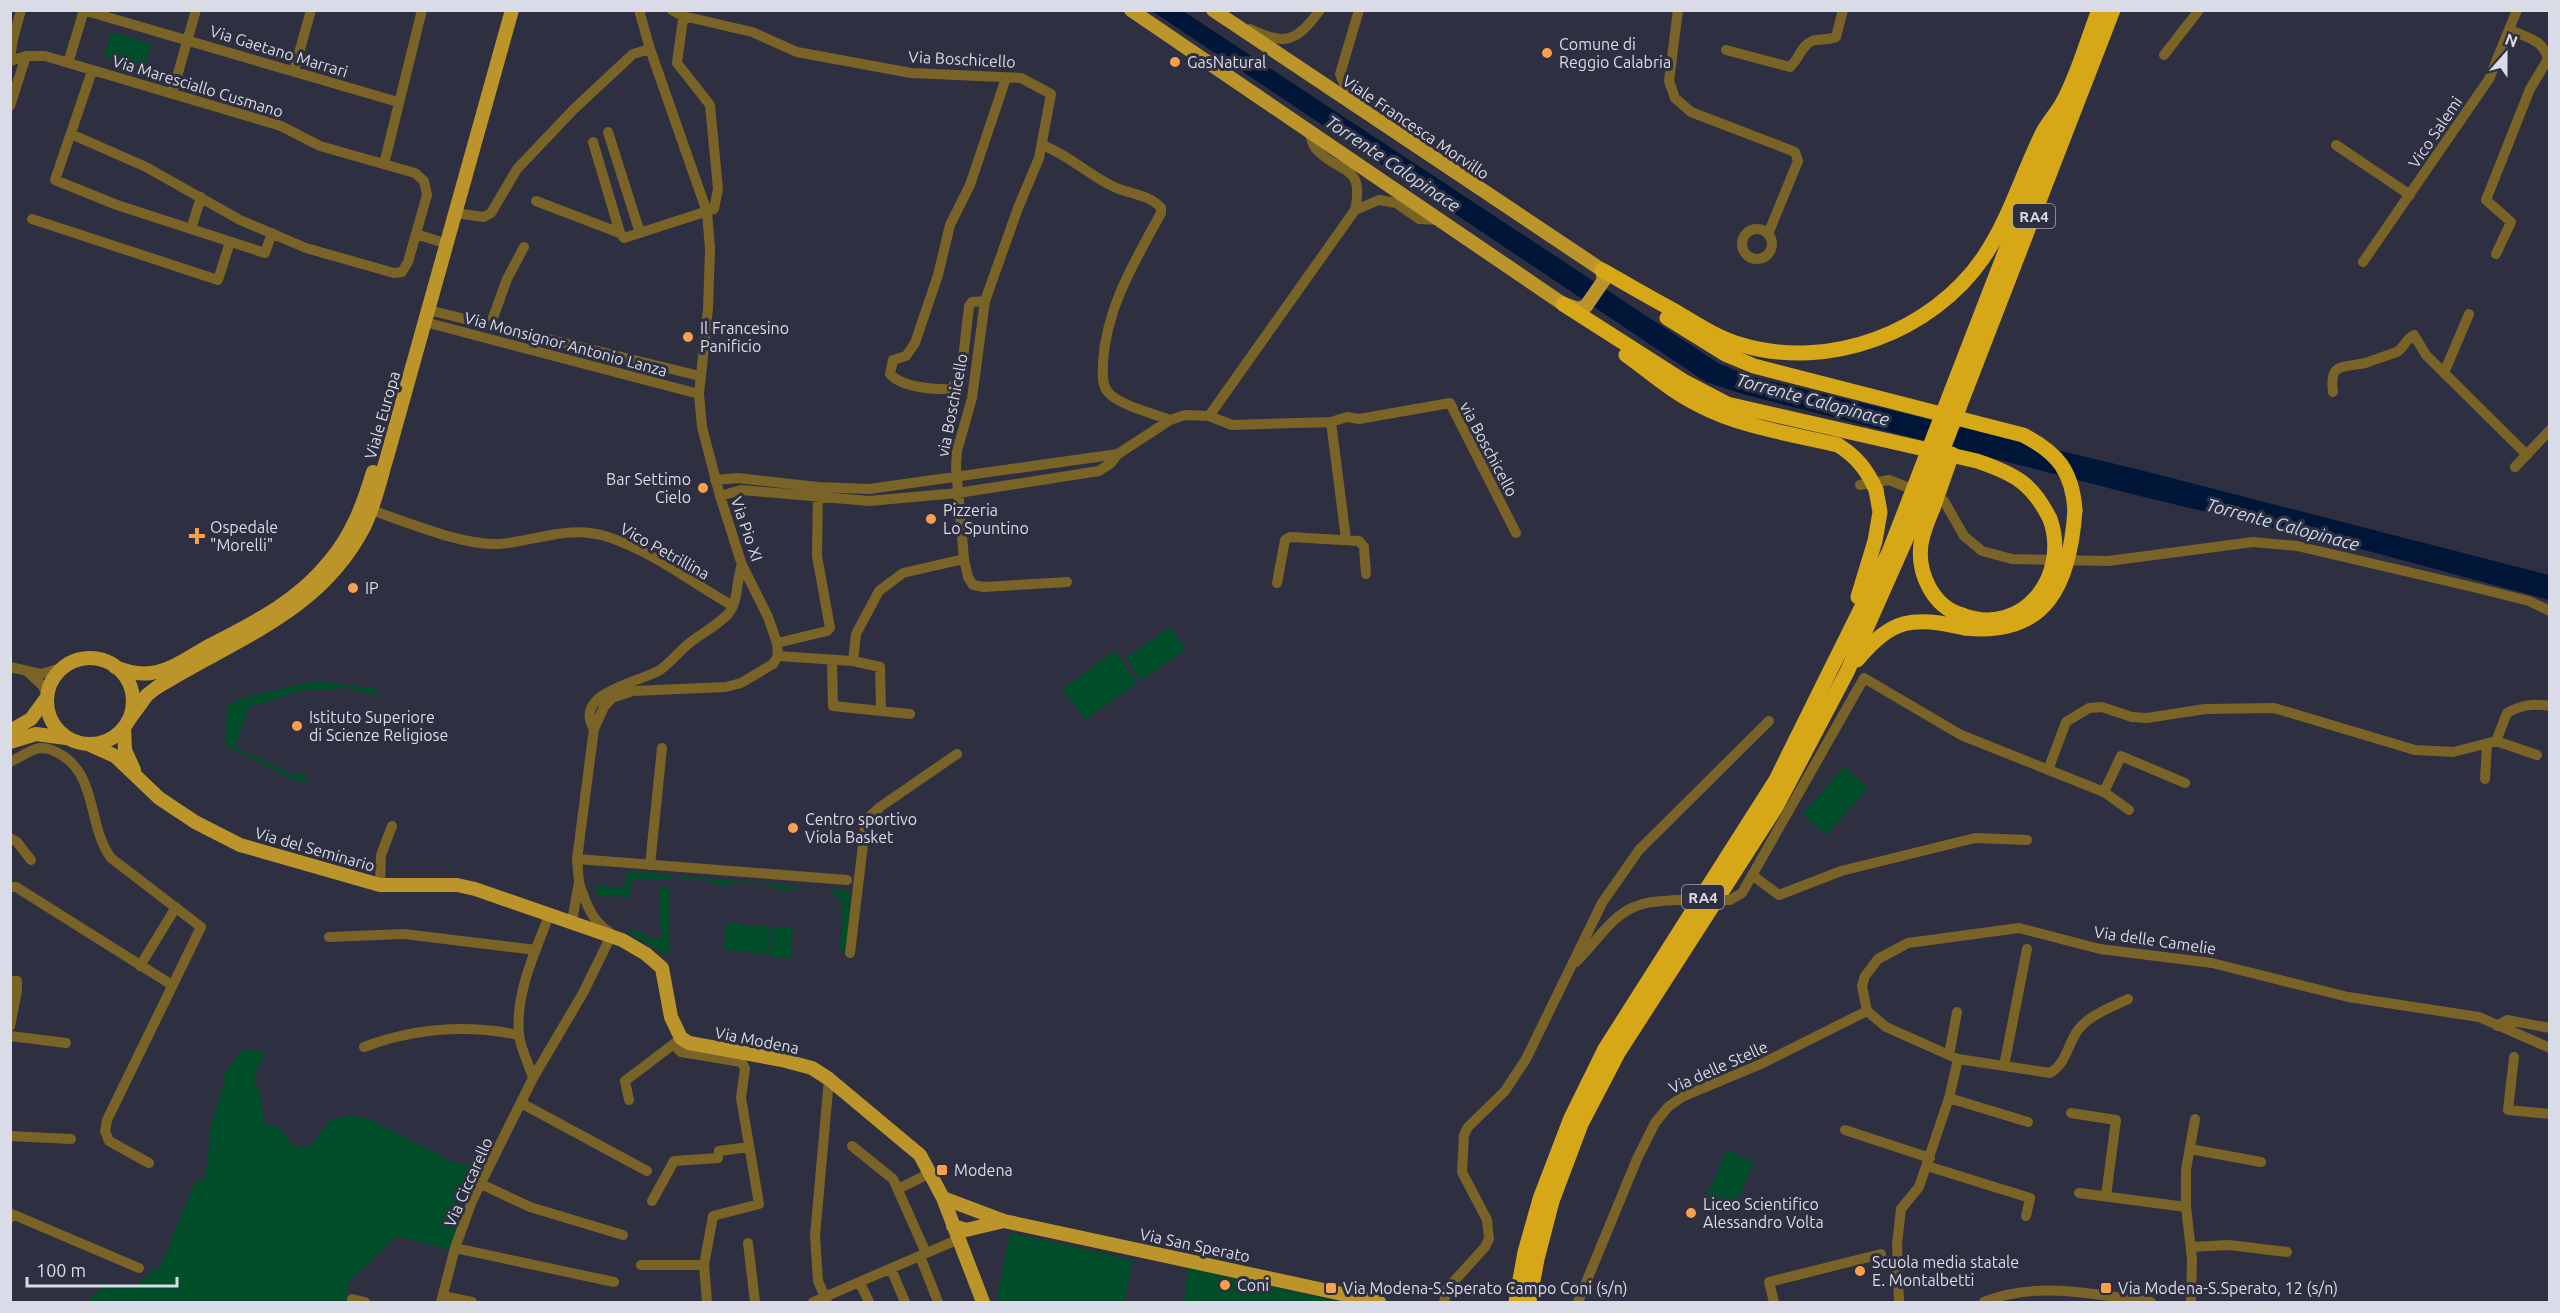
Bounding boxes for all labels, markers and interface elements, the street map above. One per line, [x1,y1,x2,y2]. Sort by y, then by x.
street label: Via Gaetano Marrari [208,21,350,81]
north arrow [2476,24,2536,84]
text: N [2503,29,2520,51]
place label: Comune di Reggio Calabria [1559,35,1671,71]
marker: Comune di Reggio Calabria [1540,46,1554,60]
street label: Via Boschicello [908,47,1016,71]
street label: Via Maresciallo Cusmano [110,51,286,121]
place label: GasNatural [1187,53,1266,71]
marker: GasNatural [1168,55,1182,69]
street label: Viale Francesca Morvillo [1339,71,1493,183]
street label: Vico Salemi [2405,93,2465,171]
water label: Torrente Calopinace [1322,111,1464,215]
road number: RA4 [2013,204,2055,228]
street label: Via Monsignor Antonio Lanza [463,308,669,380]
place label: Il Francesino Panificio [700,319,789,355]
marker: Il Francesino Panificio [681,330,695,344]
street label: via Boschicello [933,352,971,458]
street label: Viale Europa [361,369,403,461]
water label: Torrente Calopinace [1734,369,1892,429]
street label: via Boschicello [1457,399,1521,499]
place label: Bar Settimo Cielo [606,470,691,506]
marker: Bar Settimo Cielo [696,481,710,495]
street label: Via Pio XI [728,494,766,564]
water label: Torrente Calopinace [2204,494,2362,554]
place label: Pizzeria Lo Spuntino [943,501,1029,537]
marker: Pizzeria Lo Spuntino [924,512,938,526]
place label: Ospedale "Morelli" [210,518,278,554]
street label: Vico Petrillina [617,519,713,583]
marker: Ospedale "Morelli" [188,527,206,545]
place label: IP [365,579,379,597]
marker: IP [346,581,360,595]
place label: Istituto Superiore di Scienze Religiose [309,708,448,744]
marker: Istituto Superiore di Scienze Religiose [290,719,304,733]
place label: Centro sportivo Viola Basket [805,810,917,846]
marker: Centro sportivo Viola Basket [786,821,800,835]
street label: Via del Seminario [253,823,377,875]
road number: RA4 [1682,885,1724,909]
street label: Via delle Camelie [2093,923,2217,957]
street label: Via Modena [713,1023,801,1057]
street label: Via delle Stelle [1666,1037,1770,1097]
street label: Via Ciccarello [440,1135,496,1229]
place label: Modena [954,1161,1013,1179]
marker: Modena [935,1163,949,1177]
place label: Liceo Scientifico Alessandro Volta [1703,1195,1824,1231]
marker: Liceo Scientifico Alessandro Volta [1684,1206,1698,1220]
street label: Via San Sperato [1138,1225,1252,1265]
scale bar [27,1250,177,1288]
place label: Scuola media statale E. Montalbetti [1872,1253,2019,1289]
text: 100 m [36,1260,86,1280]
marker: Scuola media statale E. Montalbetti [1853,1264,1867,1278]
place label: Coni [1237,1276,1269,1294]
marker: Coni [1218,1278,1232,1292]
place label: Via Modena-S.Sperato Campo Coni (s/n) [1343,1279,1628,1298]
place label: Via Modena-S.Sperato, 12 (s/n) [2118,1279,2338,1298]
marker: Via Modena-S.Sperato Campo Coni (s/n) [1324,1281,1338,1295]
marker: Via Modena-S.Sperato, 12 (s/n) [2099,1281,2113,1295]

